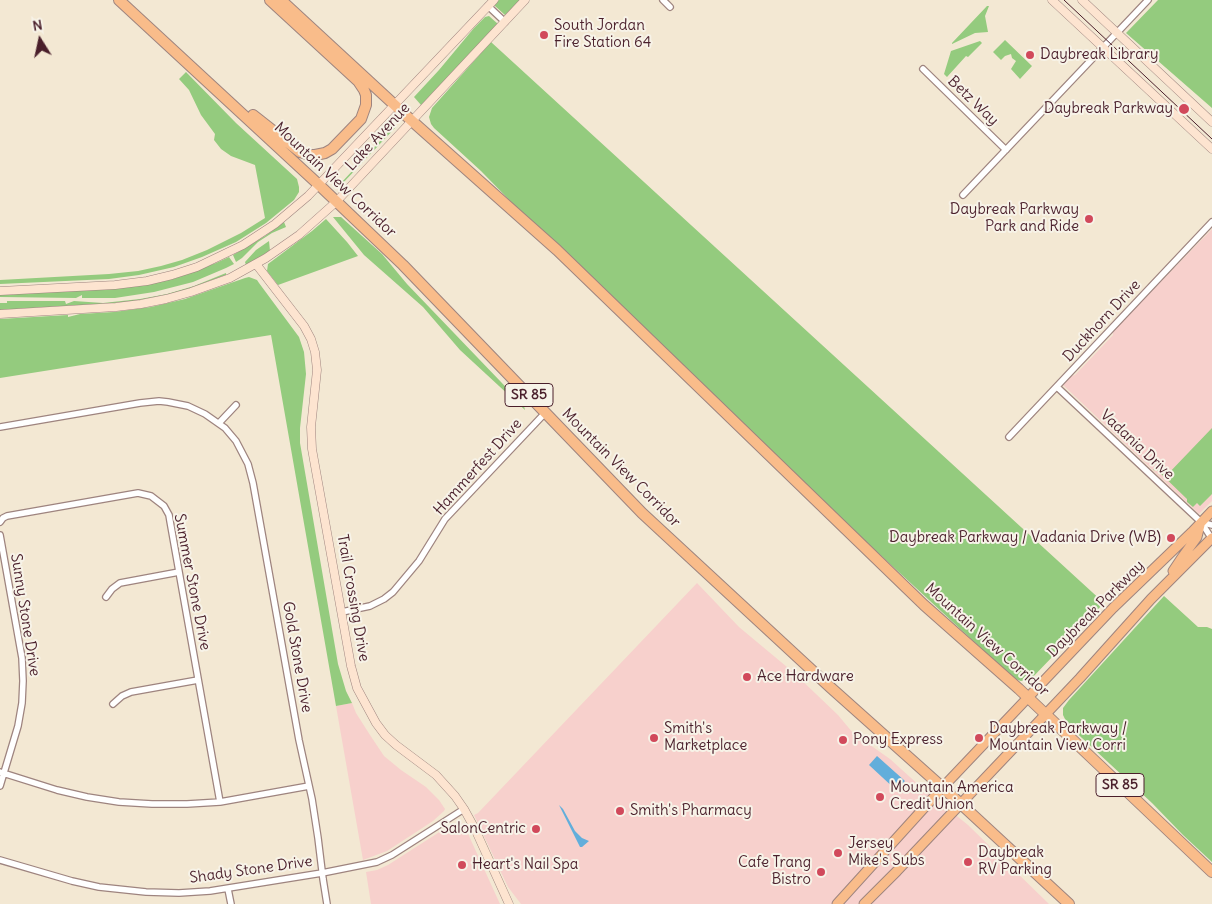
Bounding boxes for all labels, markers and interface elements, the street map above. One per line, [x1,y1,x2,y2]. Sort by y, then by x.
north arrow [15,15,65,65]
text: N [31,16,44,35]
place label: South Jordan Fire Station 64 [554,17,651,52]
marker: South Jordan Fire Station 64 [538,29,550,41]
place label: Daybreak Library [1040,46,1158,64]
marker: Daybreak Library [1024,49,1036,61]
street label: Betz Way [944,72,1002,130]
street label: Lake Avenue [342,99,414,175]
place label: Daybreak Parkway [1044,100,1173,118]
marker: Daybreak Parkway [1177,102,1191,116]
street label: Mountain View Corridor [270,119,400,241]
place label: Daybreak Parkway Park and Ride [950,201,1079,236]
marker: Daybreak Parkway Park and Ride [1083,213,1095,225]
street label: Duckhorn Drive [1059,276,1145,366]
road number: SR 85 [505,384,553,406]
street label: Mountain View Corridor [558,405,684,531]
street label: Vadania Drive [1096,406,1178,484]
street label: Hammerfest Drive [430,415,526,519]
street label: Summer Stone Drive [170,512,214,652]
place label: Daybreak Parkway / Vadania Drive (WB) [889,529,1161,547]
marker: Daybreak Parkway / Vadania Drive (WB) [1165,532,1177,544]
street label: Trail Crossing Drive [333,533,373,663]
street label: Sunny Stone Drive [6,552,44,678]
street label: Daybreak Parkway [1044,557,1148,661]
street label: Mountain View Corridor [921,580,1053,700]
street label: Gold Stone Drive [278,600,316,714]
place label: Ace Hardware [757,668,854,686]
marker: Ace Hardware [741,671,753,683]
place label: Smith's Marketplace [664,720,747,755]
place label: Daybreak Parkway / Mountain View Corri [989,720,1127,755]
place label: Pony Express [853,731,943,749]
marker: Smith's Marketplace [648,732,660,744]
marker: Daybreak Parkway / Mountain View Corri [973,732,985,744]
marker: Pony Express [837,734,849,746]
road number: SR 85 [1096,774,1144,796]
place label: Mountain America Credit Union [890,779,1013,814]
marker: Mountain America Credit Union [874,791,886,803]
place label: Smith's Pharmacy [630,802,752,820]
marker: Smith's Pharmacy [614,805,626,817]
place label: SalonCentric [440,820,526,838]
marker: SalonCentric [530,823,542,835]
place label: Jersey Mike's Subs [848,835,925,870]
place label: Daybreak RV Parking [978,844,1052,879]
marker: Jersey Mike's Subs [832,847,844,859]
street label: Shady Stone Drive [188,852,314,888]
place label: Cafe Trang Bistro [738,854,811,889]
place label: Heart's Nail Spa [472,856,578,874]
marker: Daybreak RV Parking [962,856,974,868]
marker: Heart's Nail Spa [456,859,468,871]
marker: Cafe Trang Bistro [815,866,827,878]

